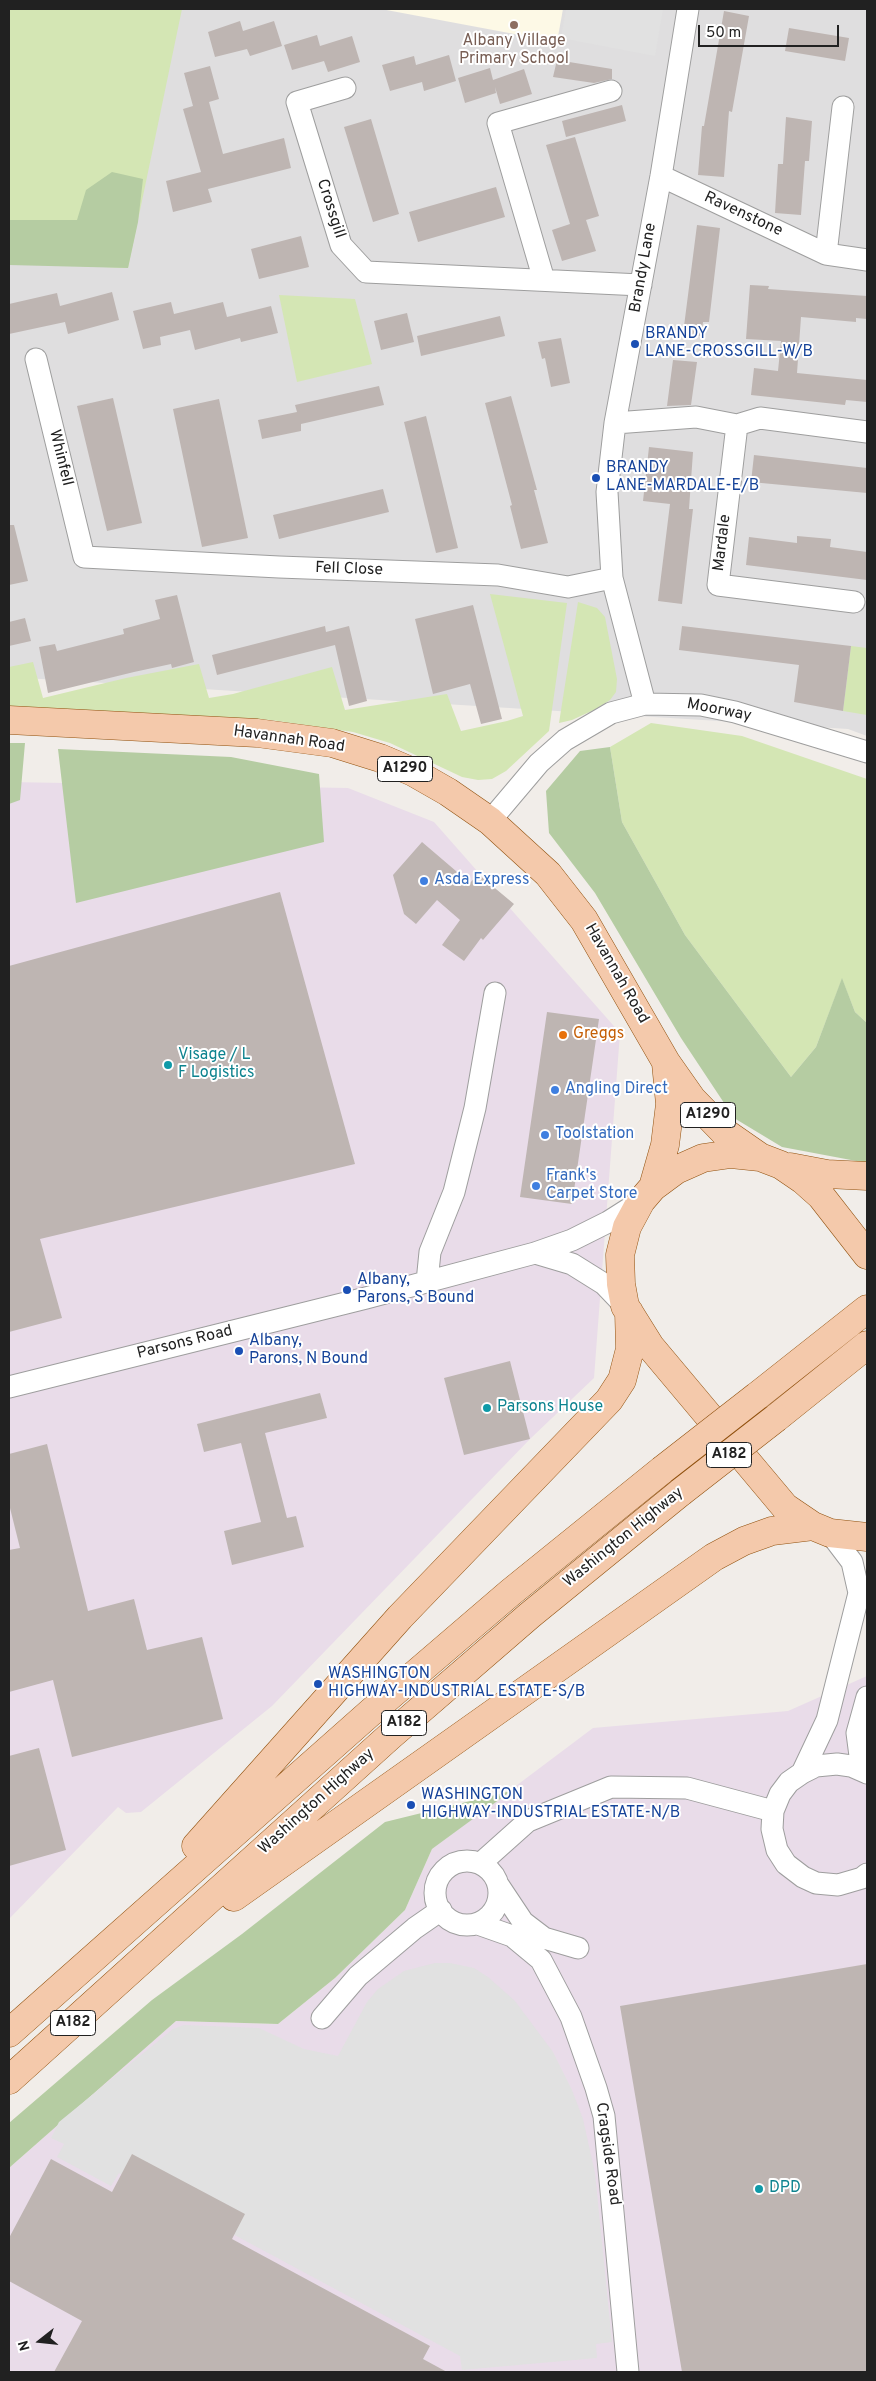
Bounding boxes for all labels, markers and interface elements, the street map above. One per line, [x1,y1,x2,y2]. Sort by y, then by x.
scale bar [701,15,842,47]
marker: Albany Village Primary School [508,19,520,31]
text: 50 m [706,24,741,43]
place label: Albany Village Primary School [459,32,569,70]
street label: Crossgill [311,177,349,241]
street label: Ravenstone [701,188,785,242]
street label: Brandy Lane [627,222,661,314]
place label: BRANDY LANE-CROSSGILL-W/B [645,325,813,363]
marker: BRANDY LANE-CROSSGILL-W/B [629,338,641,350]
street label: Whinfell [44,428,76,488]
place label: BRANDY LANE-MARDALE-E/B [606,459,759,497]
marker: BRANDY LANE-MARDALE-E/B [590,472,602,484]
street label: Mardale [710,514,736,572]
street label: Fell Close [315,559,383,581]
street label: Moorway [685,695,753,727]
street label: Havannah Road [232,723,346,757]
road number: A1290 [378,756,432,782]
place label: Asda Express [434,871,530,891]
marker: Asda Express [418,875,430,887]
street label: Havannah Road [580,921,652,1027]
place label: Greggs [573,1025,624,1045]
marker: Greggs [557,1029,569,1041]
place label: Visage / L F Logistics [178,1046,254,1084]
marker: Visage / L F Logistics [162,1059,174,1071]
place label: Angling Direct [565,1080,668,1100]
marker: Angling Direct [549,1084,561,1096]
road number: A1290 [680,1102,736,1128]
place label: Toolstation [555,1125,634,1145]
marker: Toolstation [539,1129,551,1141]
place label: Frank's Carpet Store [546,1167,637,1205]
marker: Frank's Carpet Store [530,1180,542,1192]
place label: Albany, Parons, S Bound [357,1271,474,1309]
marker: Albany, Parons, S Bound [341,1284,353,1296]
street label: Parsons Road [135,1322,235,1364]
place label: Albany, Parons, N Bound [249,1332,368,1370]
marker: Albany, Parons, N Bound [233,1345,245,1357]
place label: Parsons House [497,1398,603,1418]
marker: Parsons House [481,1402,493,1414]
road number: A182 [706,1442,752,1468]
street label: Washington Highway [560,1484,688,1592]
place label: WASHINGTON HIGHWAY-INDUSTRIAL ESTATE-S/B [328,1665,585,1703]
marker: WASHINGTON HIGHWAY-INDUSTRIAL ESTATE-S/B [312,1678,324,1690]
road number: A182 [382,1710,426,1736]
street label: Washington Highway [255,1745,379,1859]
place label: WASHINGTON HIGHWAY-INDUSTRIAL ESTATE-N/B [421,1786,680,1824]
marker: WASHINGTON HIGHWAY-INDUSTRIAL ESTATE-N/B [405,1799,417,1811]
road number: A182 [50,2010,96,2036]
street label: Cragside Road [590,2101,624,2207]
place label: DPD [769,2179,801,2199]
marker: DPD [753,2183,765,2195]
north arrow [15,2316,65,2366]
text: N [16,2338,35,2352]

